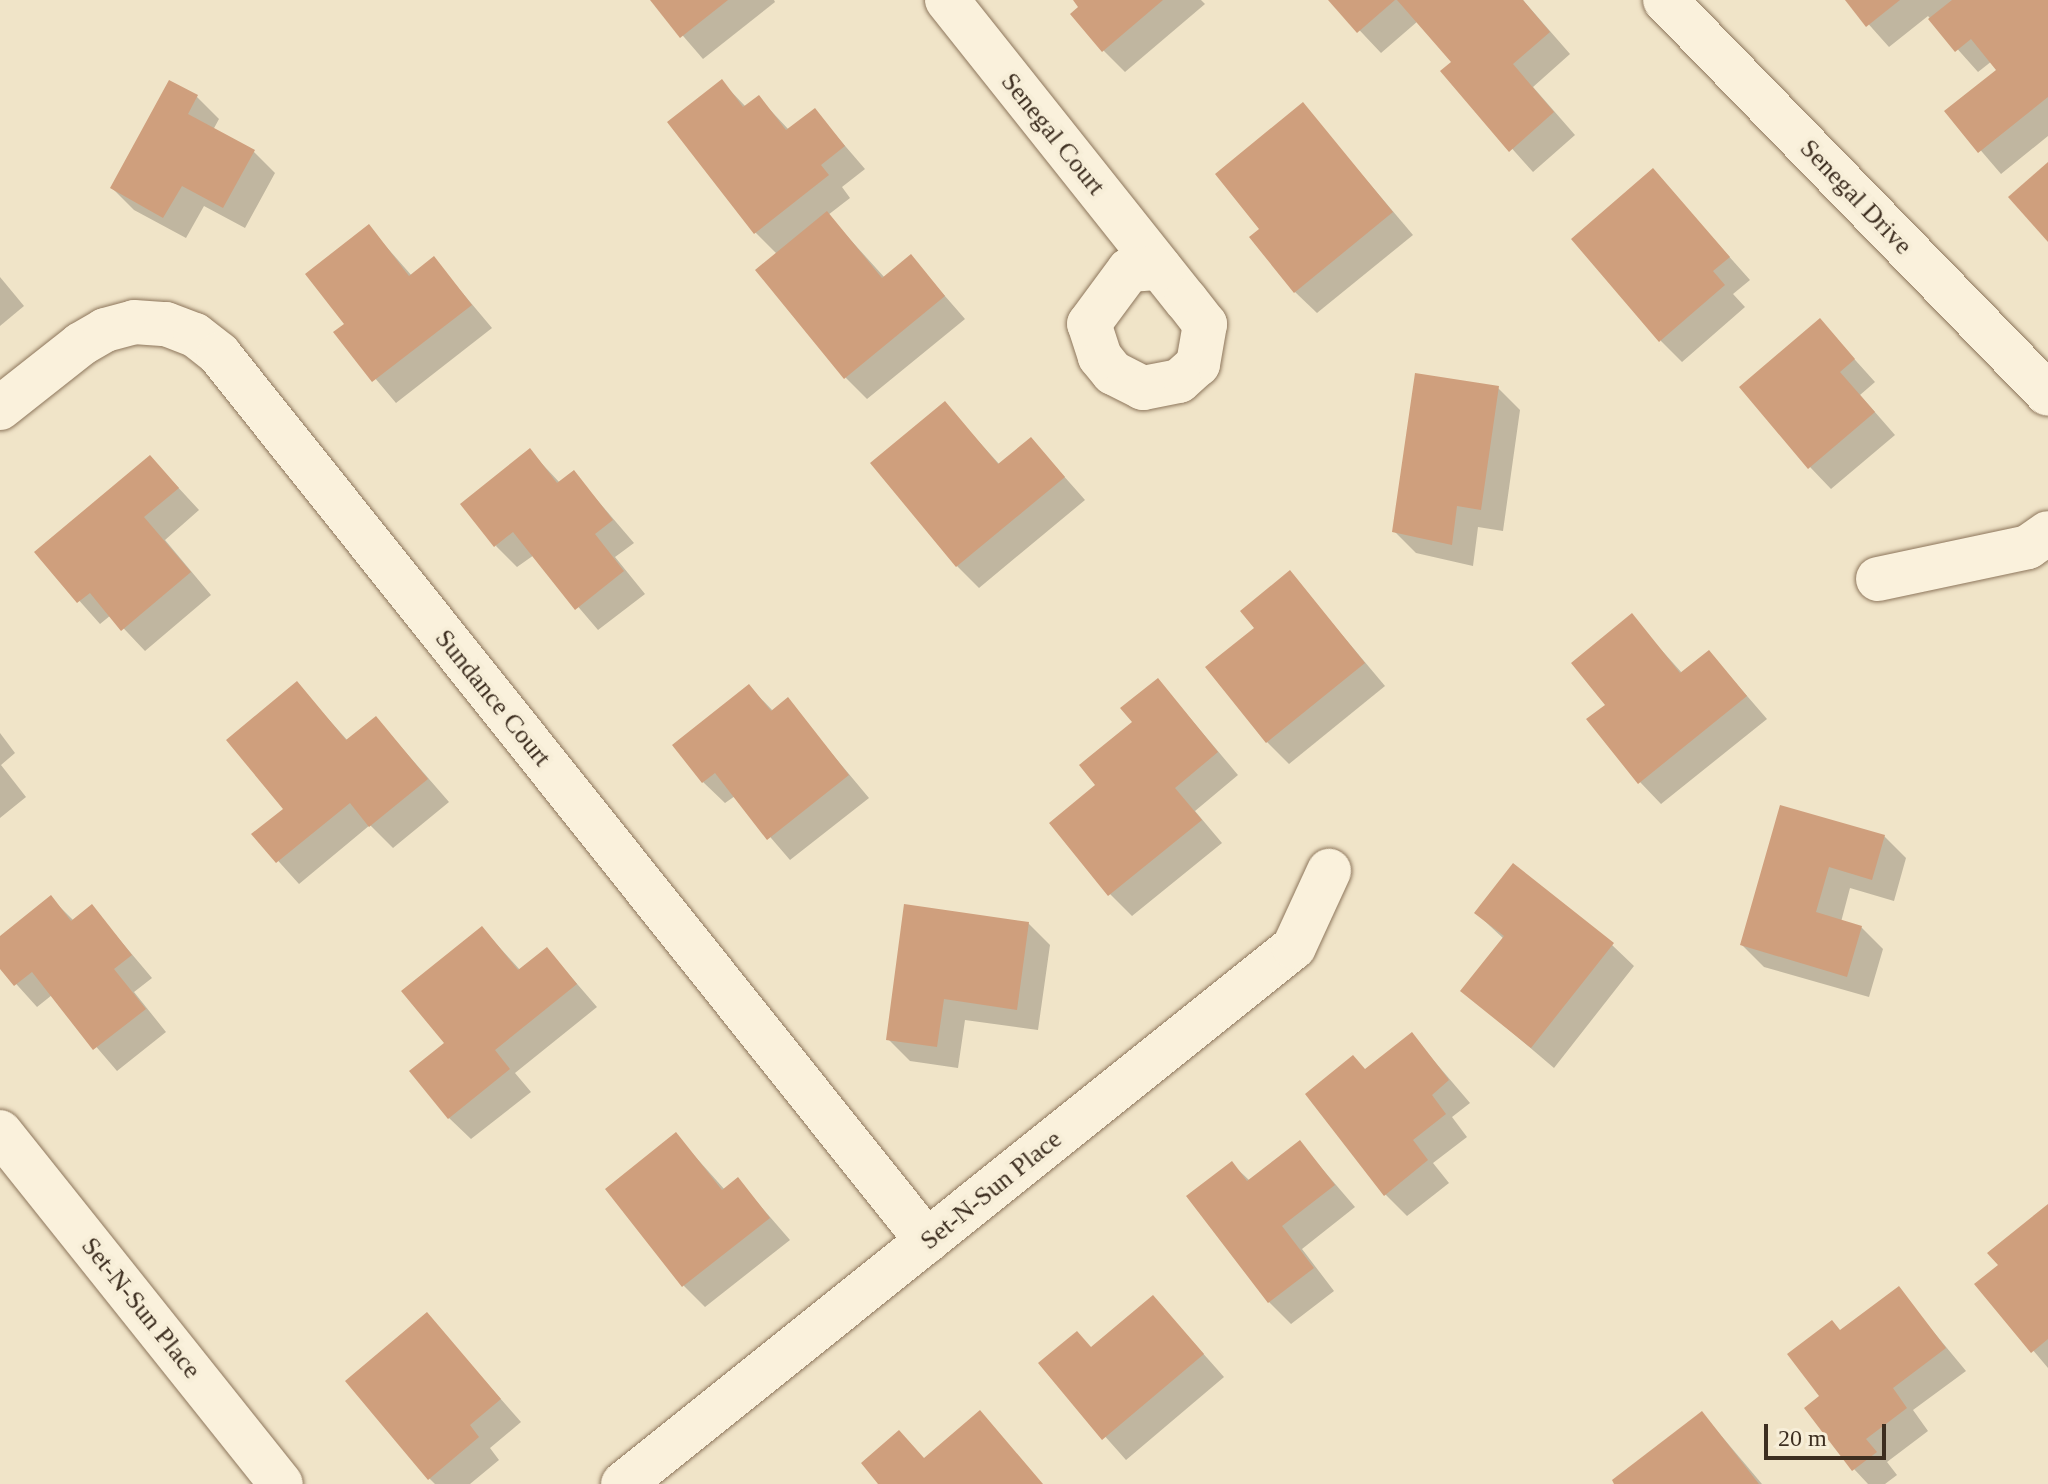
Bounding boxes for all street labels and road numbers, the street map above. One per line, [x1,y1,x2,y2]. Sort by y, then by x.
street label: Senegal Court [994,67,1112,201]
street label: Senegal Drive [1793,133,1919,261]
street label: Sundance Court [428,623,558,773]
street label: Set-N-Sun Place [914,1124,1068,1256]
street label: Set-N-Sun Place [75,1231,207,1385]

